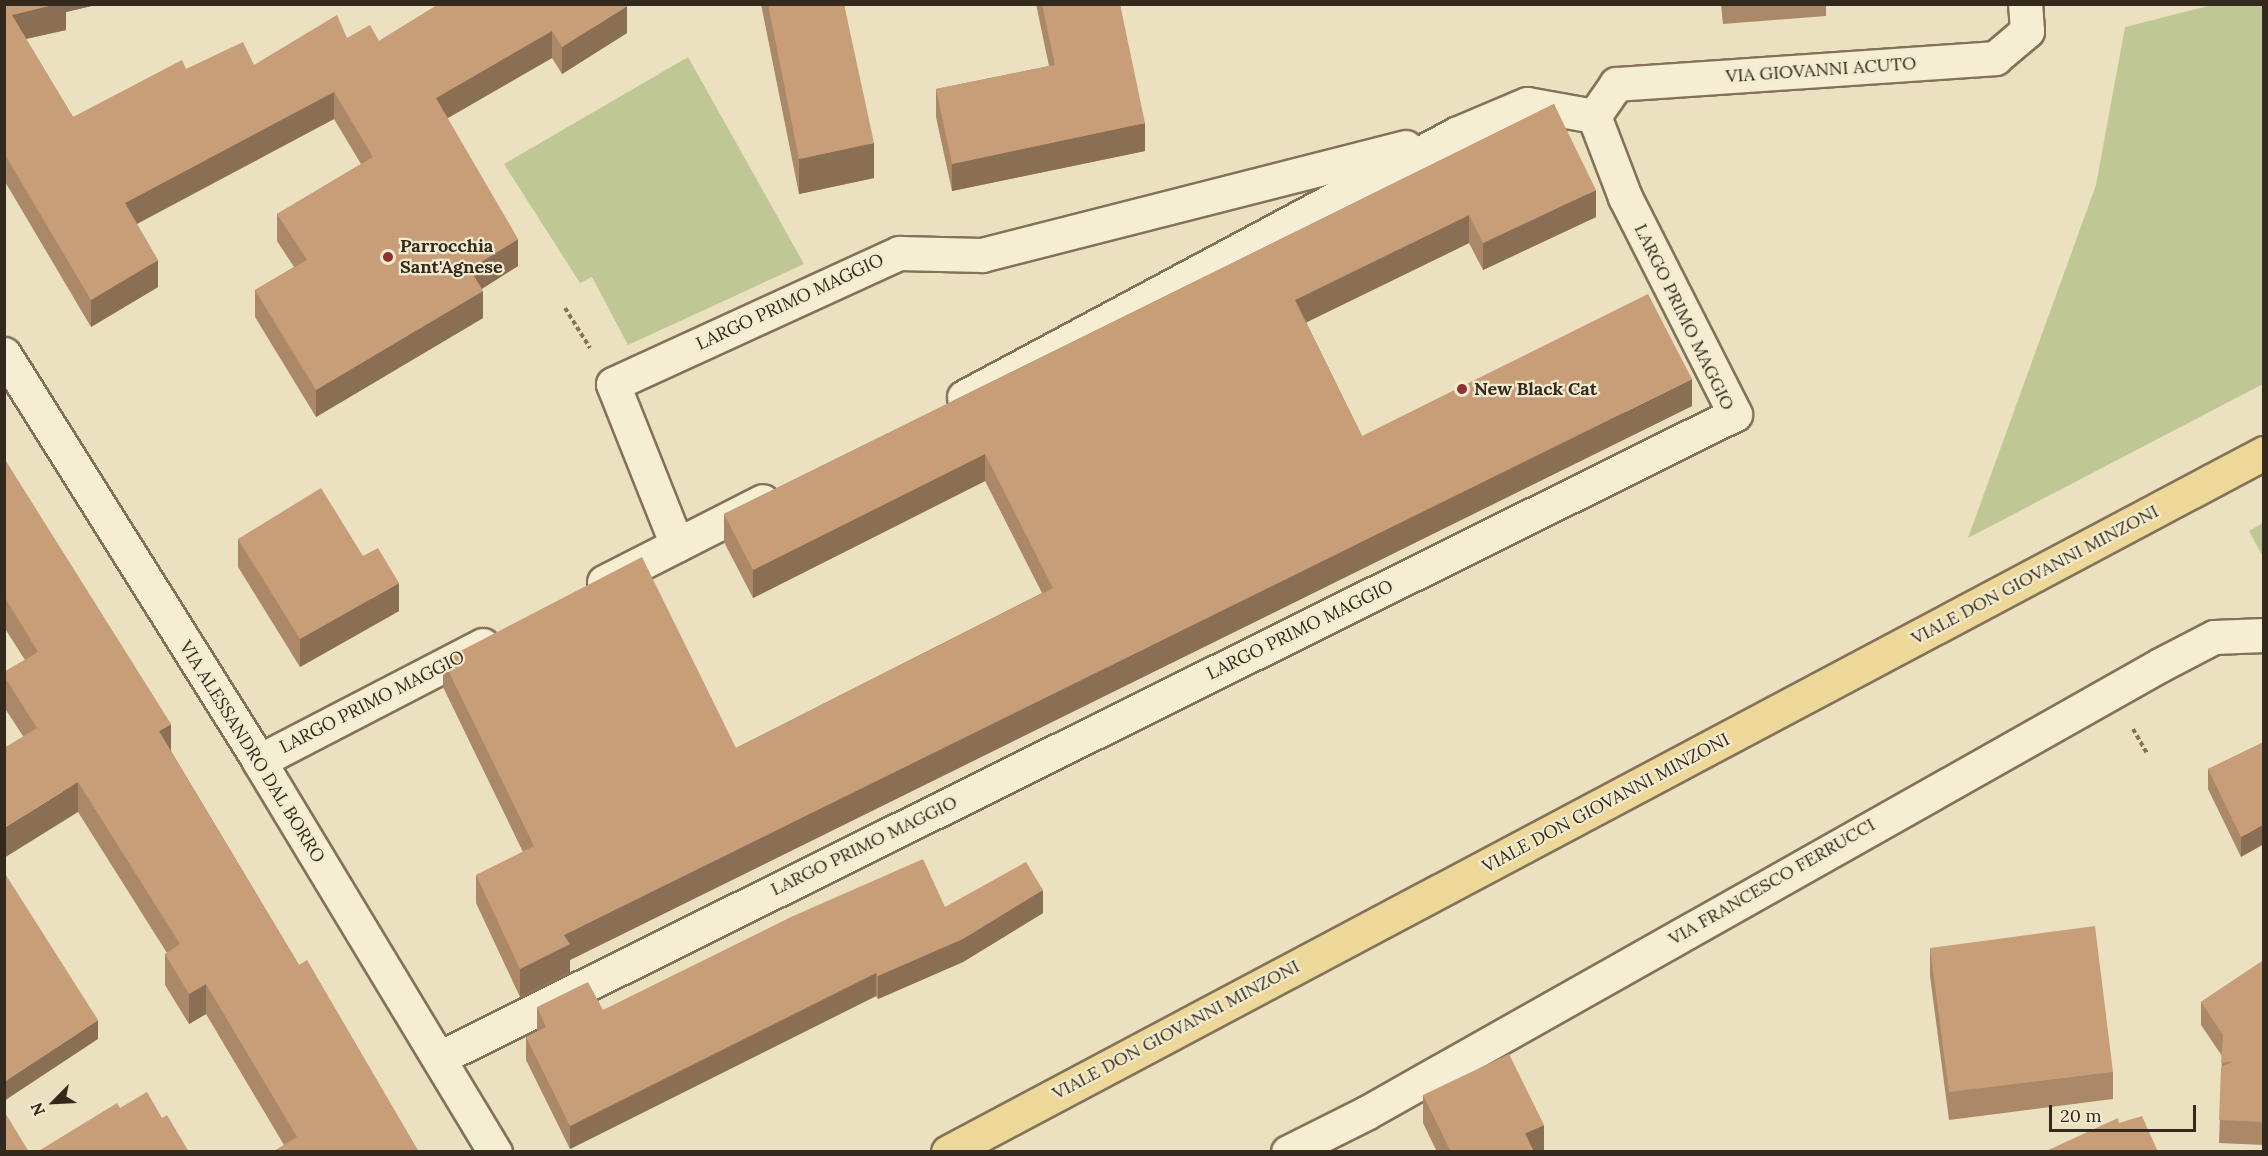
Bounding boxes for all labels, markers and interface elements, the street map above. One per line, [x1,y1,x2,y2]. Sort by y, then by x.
street label: VIA GIOVANNI ACUTO [1725,53,1917,87]
street label: LARGO PRIMO MAGGIO [1629,220,1739,414]
place label: Parrocchia Sant'Agnese [400,236,503,278]
street label: LARGO PRIMO MAGGIO [693,249,887,355]
marker: Parrocchia Sant'Agnese [381,250,395,264]
place label: New Black Cat [1474,378,1597,400]
marker: New Black Cat [1455,382,1469,396]
street label: VIALE DON GIOVANNI MINZONI [1908,501,2162,649]
street label: LARGO PRIMO MAGGIO [1203,575,1397,685]
street label: VIA ALESSANDRO DAL BORRO [175,637,329,867]
street label: LARGO PRIMO MAGGIO [276,646,468,758]
street label: VIALE DON GIOVANNI MINZONI [1479,729,1733,877]
street label: LARGO PRIMO MAGGIO [767,791,961,901]
street label: VIA FRANCESCO FERRUCCI [1665,814,1879,950]
street label: VIALE DON GIOVANNI MINZONI [1049,956,1303,1104]
north arrow [24,1072,84,1132]
scale bar [2052,1093,2199,1131]
text: N [26,1100,49,1119]
text: 20 m [2060,1104,2102,1127]

